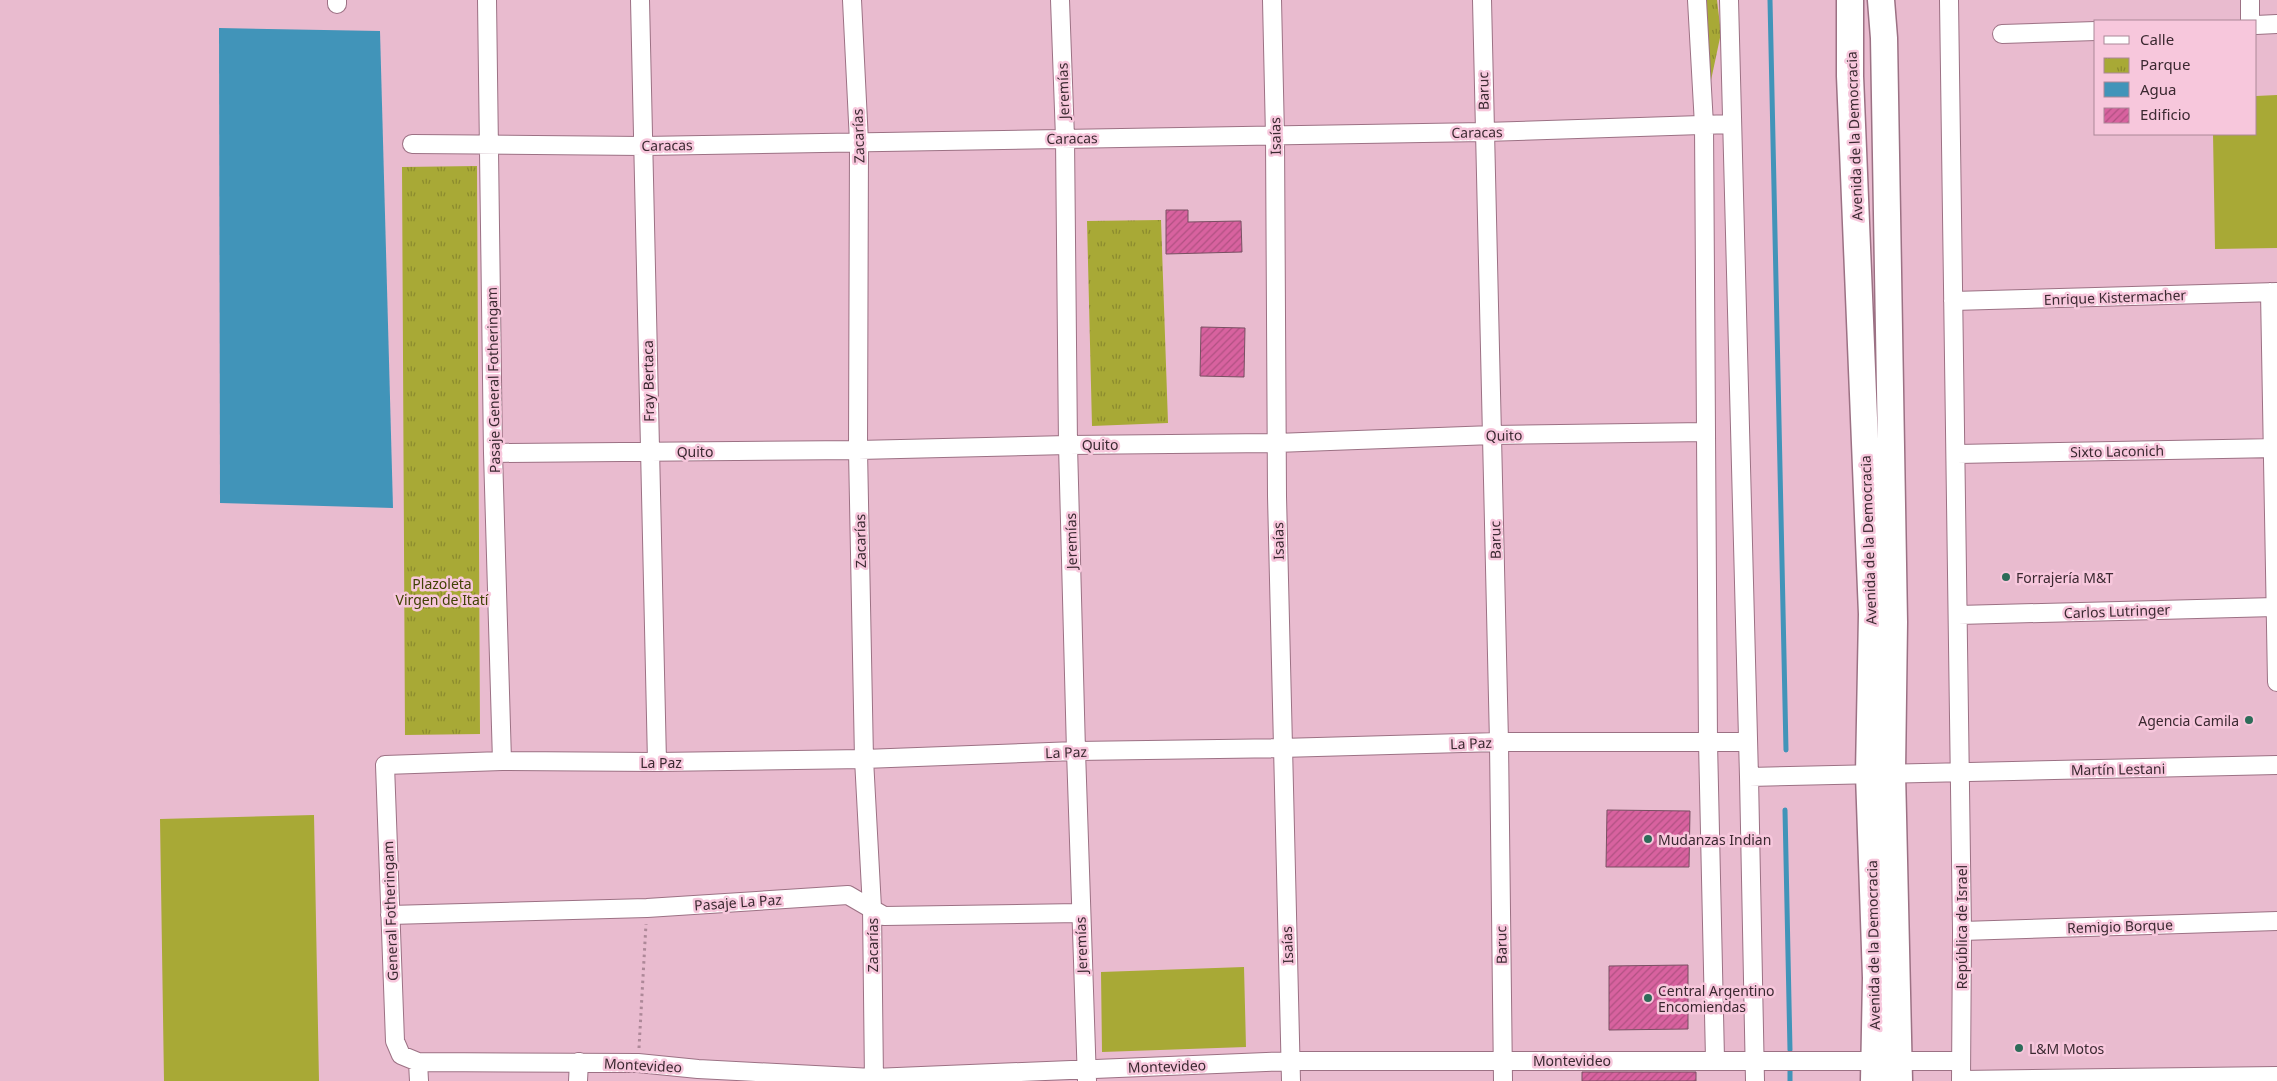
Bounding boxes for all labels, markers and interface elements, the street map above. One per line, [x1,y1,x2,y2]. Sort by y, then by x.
legend [2094,20,2257,135]
text: Calle [2140,29,2174,49]
street label: Avenida de la Democracia [1842,51,1866,221]
text: Parque [2140,54,2190,74]
street label: Jeremías [1053,62,1074,122]
street label: Baruc [1473,72,1493,110]
text: Agua [2140,79,2177,99]
text: Edificio [2140,104,2191,124]
street label: Zacarías [848,108,868,164]
street label: Isaías [1265,117,1285,155]
street label: Caracas [1451,122,1503,142]
street label: Caracas [1046,128,1098,148]
street label: Caracas [641,135,693,155]
street label: Enrique Kistermacher [2044,285,2187,309]
street label: Pasaje General Fotheringam [482,287,504,473]
street label: Fray Bertaca [638,340,658,422]
street label: Quito [1485,425,1523,445]
street label: Quito [1082,435,1118,454]
street label: Sixto Laconich [2070,441,2164,461]
street label: Quito [677,442,713,461]
street label: Avenida de la Democracia [1856,455,1880,625]
street label: Jeremías [1061,512,1081,571]
street label: Zacarías [850,513,870,568]
street label: Baruc [1485,521,1505,559]
street label: Isaías [1268,522,1288,560]
place label: Forrajería M&T [2016,568,2113,587]
marker: Forrajería M&T [2000,571,2012,583]
park label: Plazoleta Virgen de Itatí [396,574,489,609]
street label: Carlos Lutringer [2064,600,2171,622]
place label: Agencia Camila [2138,711,2239,730]
marker: Agencia Camila [2243,714,2255,726]
street label: La Paz [1450,733,1493,753]
street label: La Paz [1045,742,1088,762]
street label: La Paz [640,753,682,772]
street label: Martín Lestani [2071,759,2165,779]
place label: Mudanzas Indian [1658,830,1771,849]
marker: Mudanzas Indian [1642,833,1654,845]
street label: General Fotheringam [378,841,402,981]
street label: Avenida de la Democracia [1862,860,1884,1030]
street label: República de Israel [1952,865,1971,989]
street label: Pasaje La Paz [694,889,783,915]
street label: Remigio Borque [2067,915,2173,937]
street label: Jeremías [1071,916,1092,976]
street label: Zacarías [863,918,882,972]
street label: Isaías [1277,926,1297,964]
street label: Baruc [1491,926,1511,964]
place label: Central Argentino Encomiendas [1658,981,1775,1016]
marker: Central Argentino Encomiendas [1642,992,1654,1004]
place label: L&M Motos [2029,1039,2105,1058]
marker: L&M Motos [2013,1042,2025,1054]
street label: Montevideo [1533,1051,1611,1070]
street label: Montevideo [603,1053,683,1077]
street label: Montevideo [1128,1055,1206,1077]

